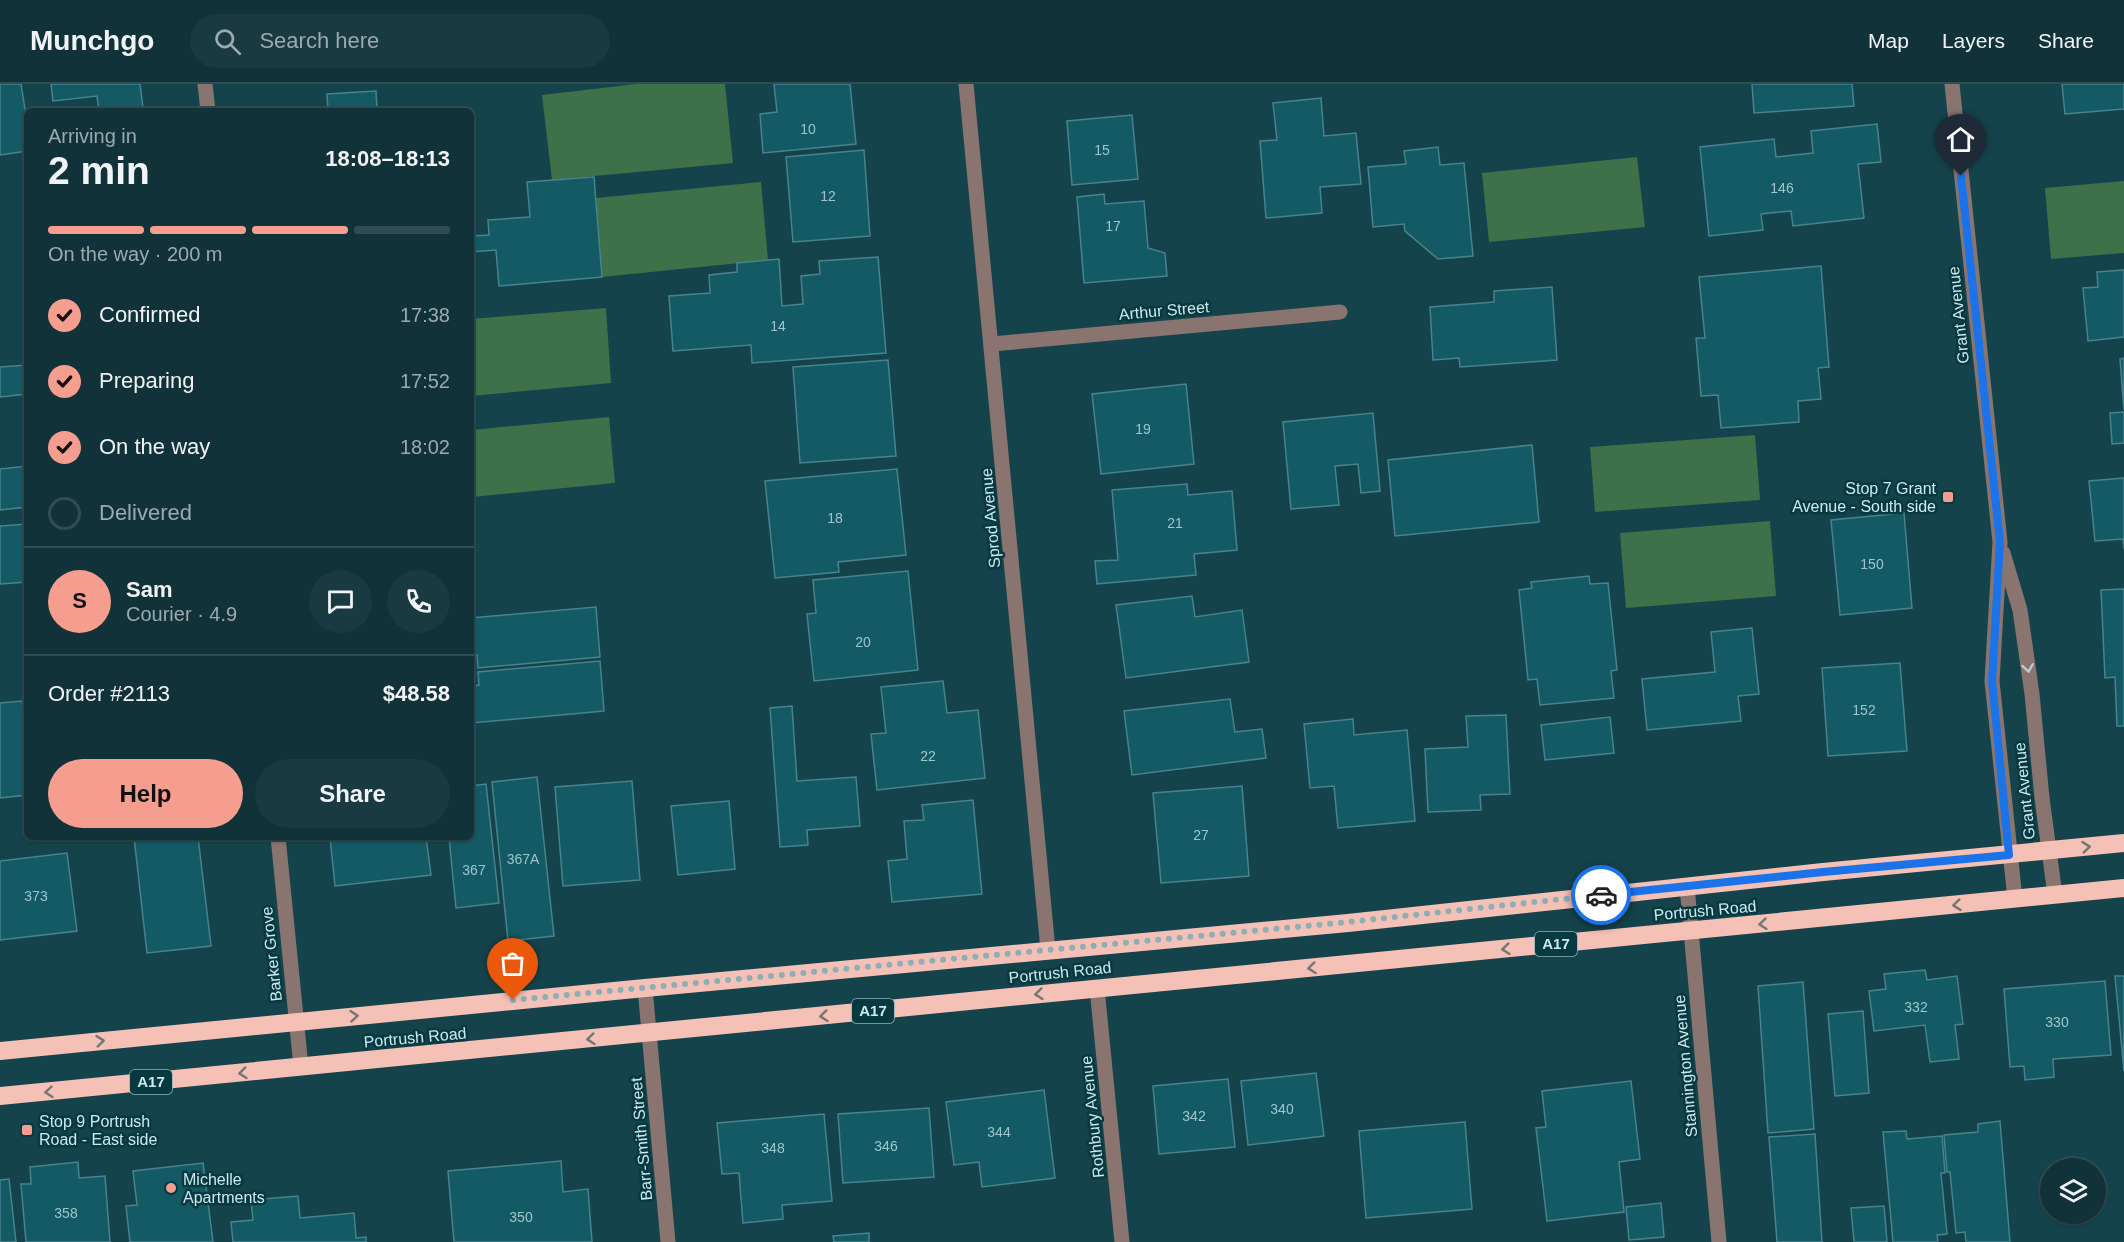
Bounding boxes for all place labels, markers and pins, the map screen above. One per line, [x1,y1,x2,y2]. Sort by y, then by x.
pin [1935,114,1986,176]
place label: Stop 7 Grant Avenue - South side [1792,480,1937,515]
marker: Stop 7 Grant Avenue - South side [1941,490,1955,504]
pin [487,938,538,1000]
place label: Stop 9 Portrush Road - East side [39,1113,157,1148]
marker: Stop 9 Portrush Road - East side [20,1123,34,1137]
place label: Michelle Apartments [183,1171,265,1206]
marker: Michelle Apartments [164,1181,178,1195]

